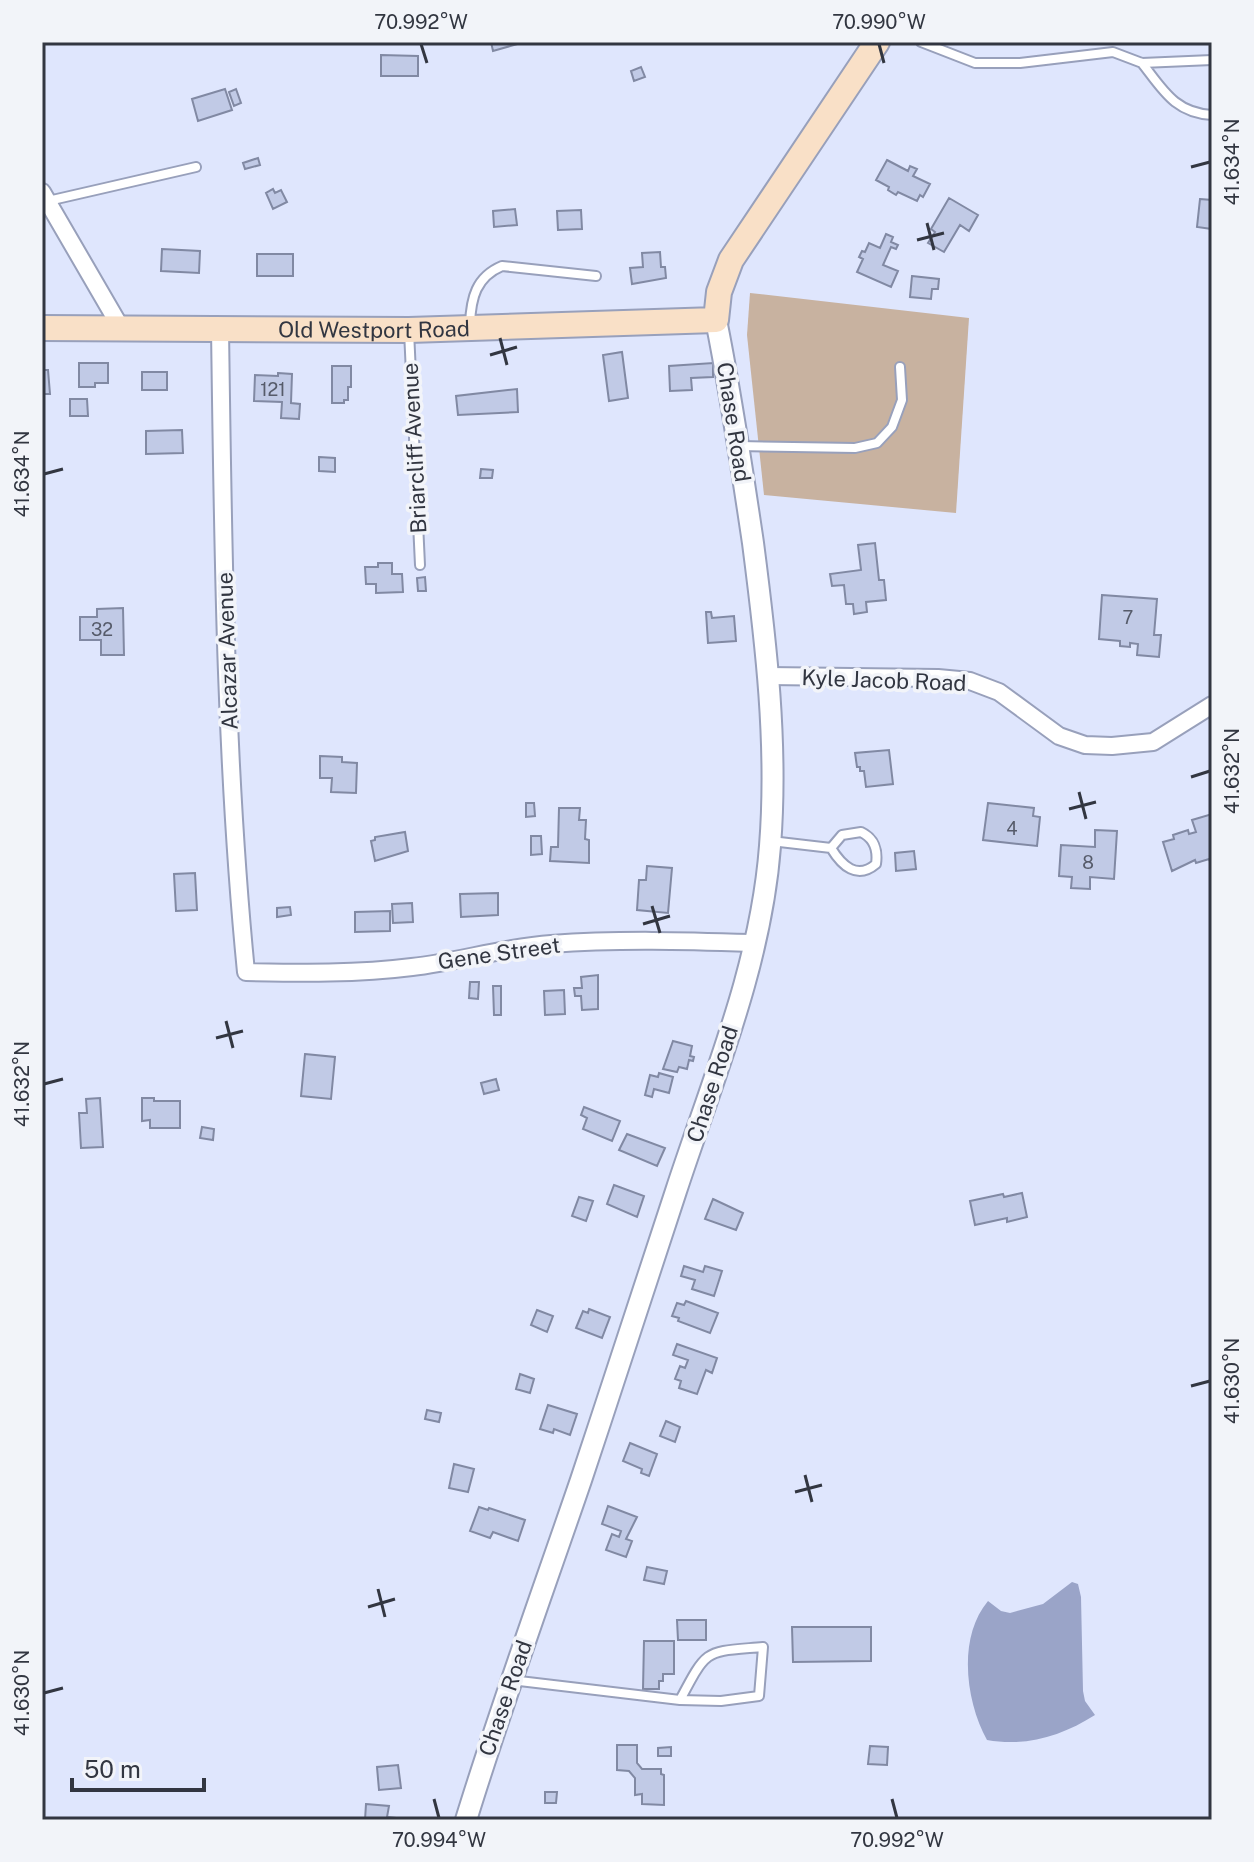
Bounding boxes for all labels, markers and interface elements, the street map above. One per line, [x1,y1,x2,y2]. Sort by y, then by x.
text: 70.992°W [374,10,468,34]
text: 70.990°W [832,10,926,34]
text: 41.634°N [1220,118,1244,206]
street label: Old Westport Road [278,315,470,343]
street label: Chase Road [712,360,756,484]
street label: Briarcliff Avenue [397,362,431,534]
house number: 121 [260,379,286,400]
text: 41.634°N [10,430,34,518]
street label: Alcazar Avenue [211,572,243,730]
house number: 7 [1123,607,1133,628]
house number: 32 [91,619,113,640]
street label: Kyle Jacob Road [801,664,967,696]
text: 41.632°N [1220,728,1244,814]
house number: 4 [1006,818,1018,839]
house number: 8 [1082,852,1094,873]
street label: Gene Street [436,932,562,974]
street label: Chase Road [681,1023,743,1145]
text: 41.632°N [10,1041,34,1127]
text: 41.630°N [1220,1338,1244,1424]
street label: Chase Road [473,1637,537,1759]
text: 41.630°N [10,1650,34,1736]
scale bar [72,1742,204,1792]
text: 50 m [84,1755,141,1783]
text: 70.994°W [392,1828,486,1852]
text: 70.992°W [850,1828,944,1852]

